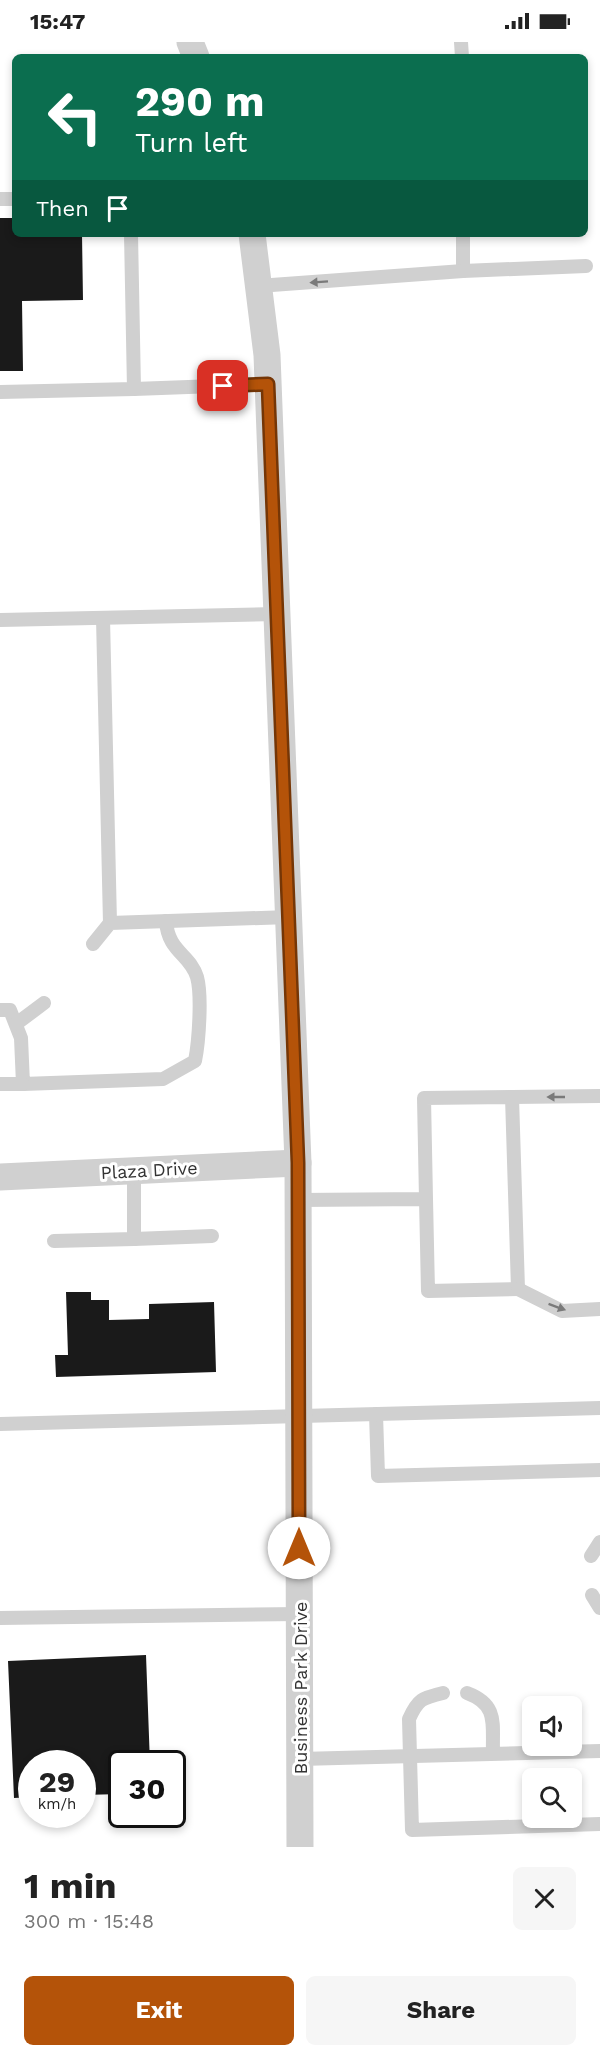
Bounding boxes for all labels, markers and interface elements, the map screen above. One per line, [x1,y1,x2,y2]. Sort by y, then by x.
text: 15:47 [30,9,85,34]
text: 290 m [135,77,265,126]
icon: left [36,78,114,156]
text: Turn left [135,127,247,159]
icon: arrive [101,192,134,225]
text: Then [36,196,89,221]
one-way arrow [310,277,329,286]
pin [197,360,248,411]
icon: arrive [206,369,239,402]
one-way arrow [546,1092,565,1102]
street label: Plaza Drive [100,1157,198,1183]
one-way arrow [549,1303,567,1313]
position arrow [267,1516,331,1580]
street label: Business Park Drive [290,1602,311,1775]
map controls [522,1696,582,1828]
button: sound [522,1696,582,1756]
speed limit sign: 30 [108,1750,186,1828]
text: 29 [39,1764,75,1799]
button: search [522,1768,582,1828]
text: km/h [38,1795,76,1813]
text: 1 min [24,1865,116,1907]
button: close [513,1867,576,1930]
text: 300 m · 15:48 [24,1909,154,1933]
button: Exit [24,1976,294,2045]
button: Share [306,1976,576,2045]

